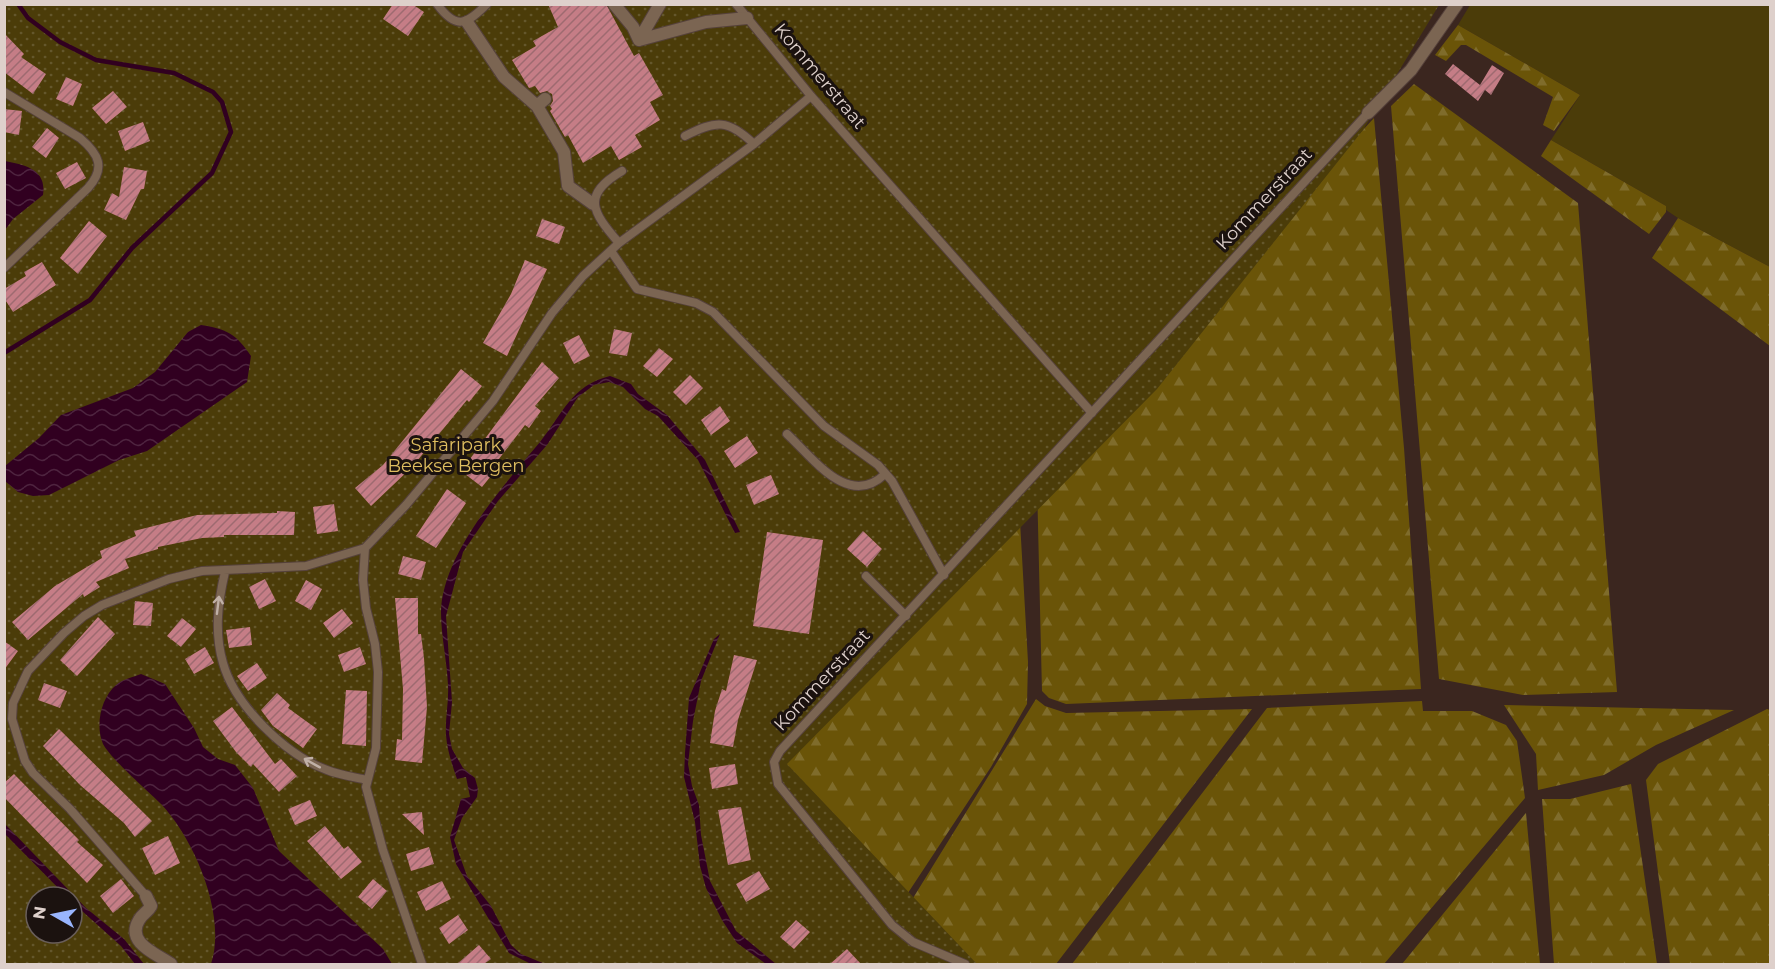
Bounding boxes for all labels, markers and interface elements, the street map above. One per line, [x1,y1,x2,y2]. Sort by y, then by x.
street label: Kommerstraat [769,19,871,133]
street label: Kommerstraat [1211,144,1317,254]
park label: Safaripark Beekse Bergen [388,434,524,477]
one-way arrow [213,596,224,616]
street label: Kommerstraat [769,625,875,735]
one-way arrow [304,757,321,769]
north arrow [24,885,84,945]
text: N [29,905,50,921]

